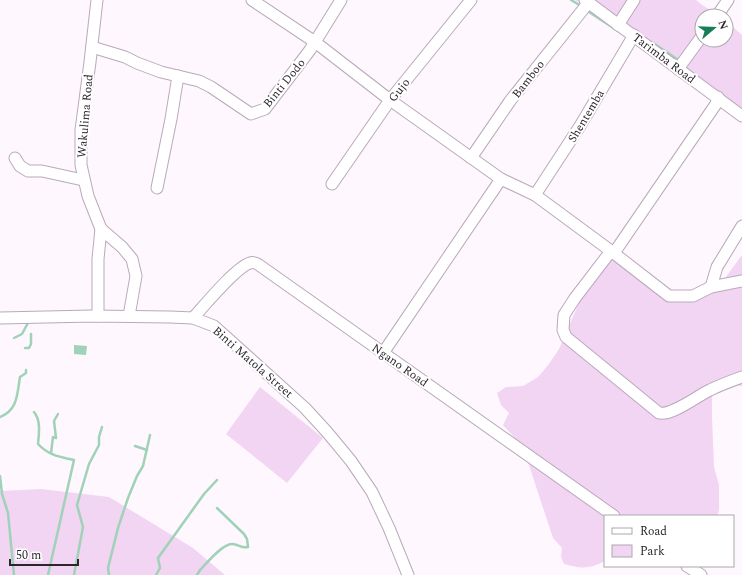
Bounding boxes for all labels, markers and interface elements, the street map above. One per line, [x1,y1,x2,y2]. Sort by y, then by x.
north arrow [694,8,734,48]
text: N [713,18,732,32]
street label: Tarimba Road [628,28,700,89]
street label: Binti Dodo [259,55,310,112]
street label: Bamboo [507,56,549,102]
street label: Wakulima Road [72,73,99,159]
street label: Gujo [384,74,415,106]
street label: Shentemba [563,86,610,146]
street label: Binti Matola Street [208,322,297,403]
street label: Ngano Road [367,339,432,392]
legend [604,515,734,567]
text: Road [640,522,667,541]
scale bar [10,541,78,567]
text: Park [640,542,665,561]
text: 50 m [16,546,41,565]

